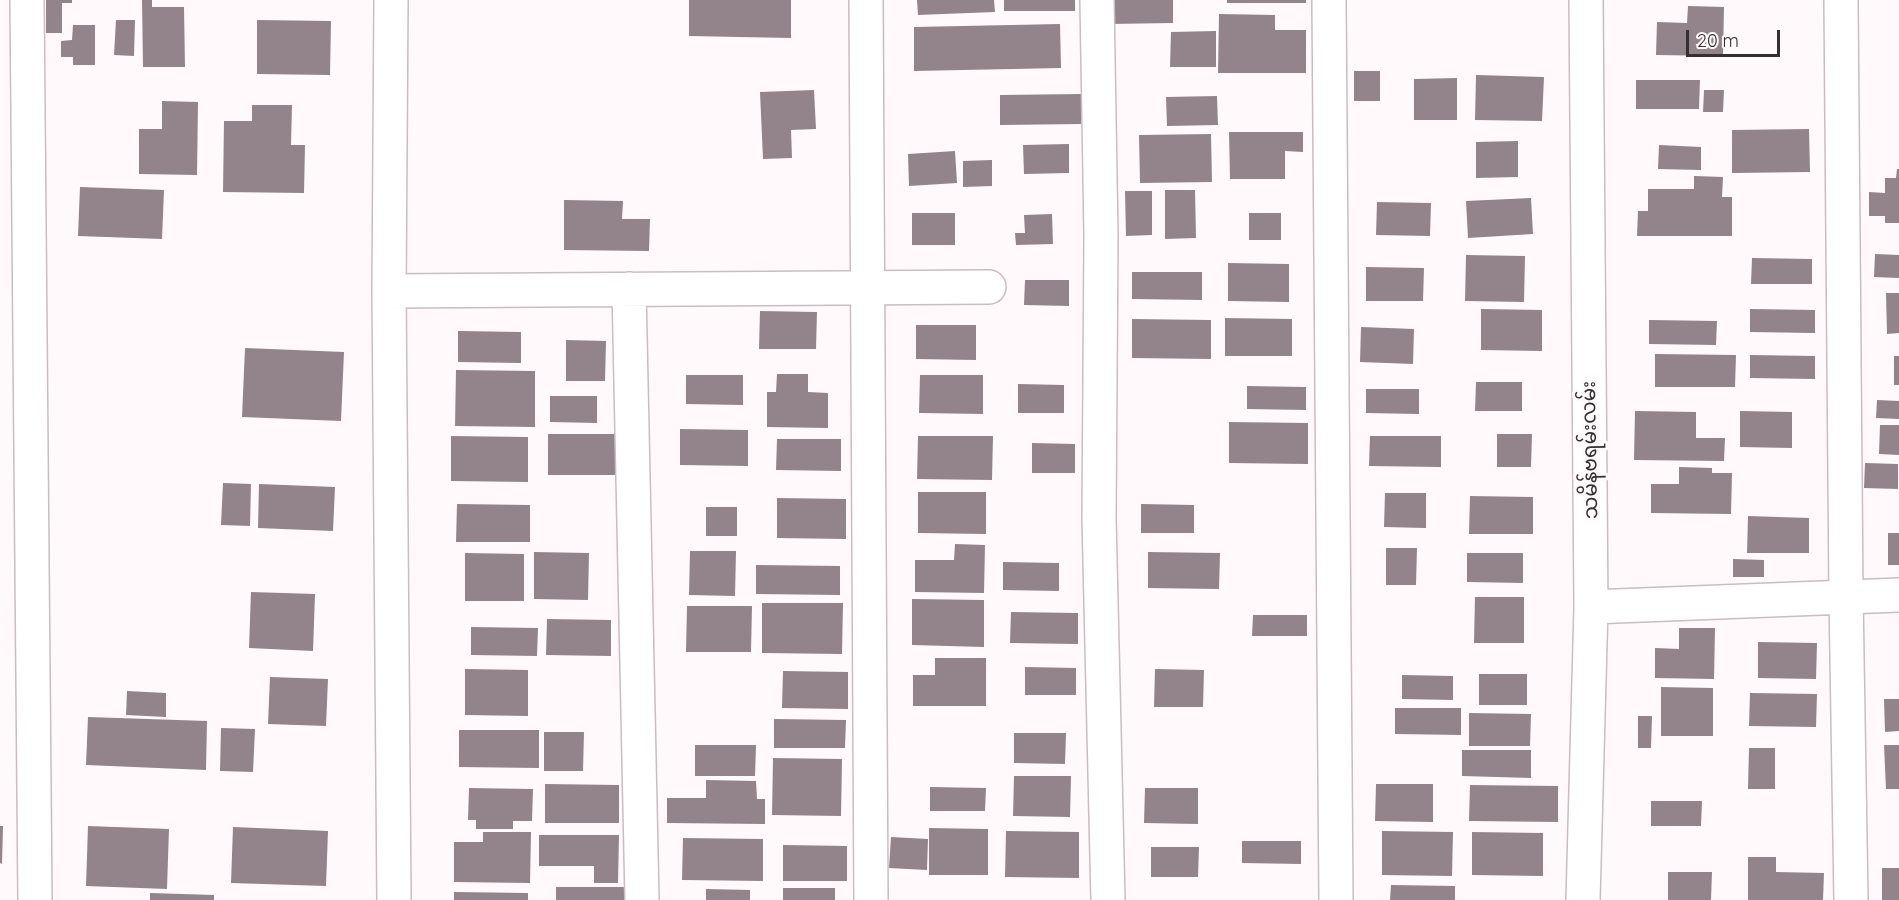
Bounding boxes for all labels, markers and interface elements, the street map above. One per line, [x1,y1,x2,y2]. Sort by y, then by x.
scale bar [1689,18,1784,56]
text: 20 m [1697,29,1739,52]
street label: သမိန်ဗရမ်းလမ်း [1577,381,1603,519]

